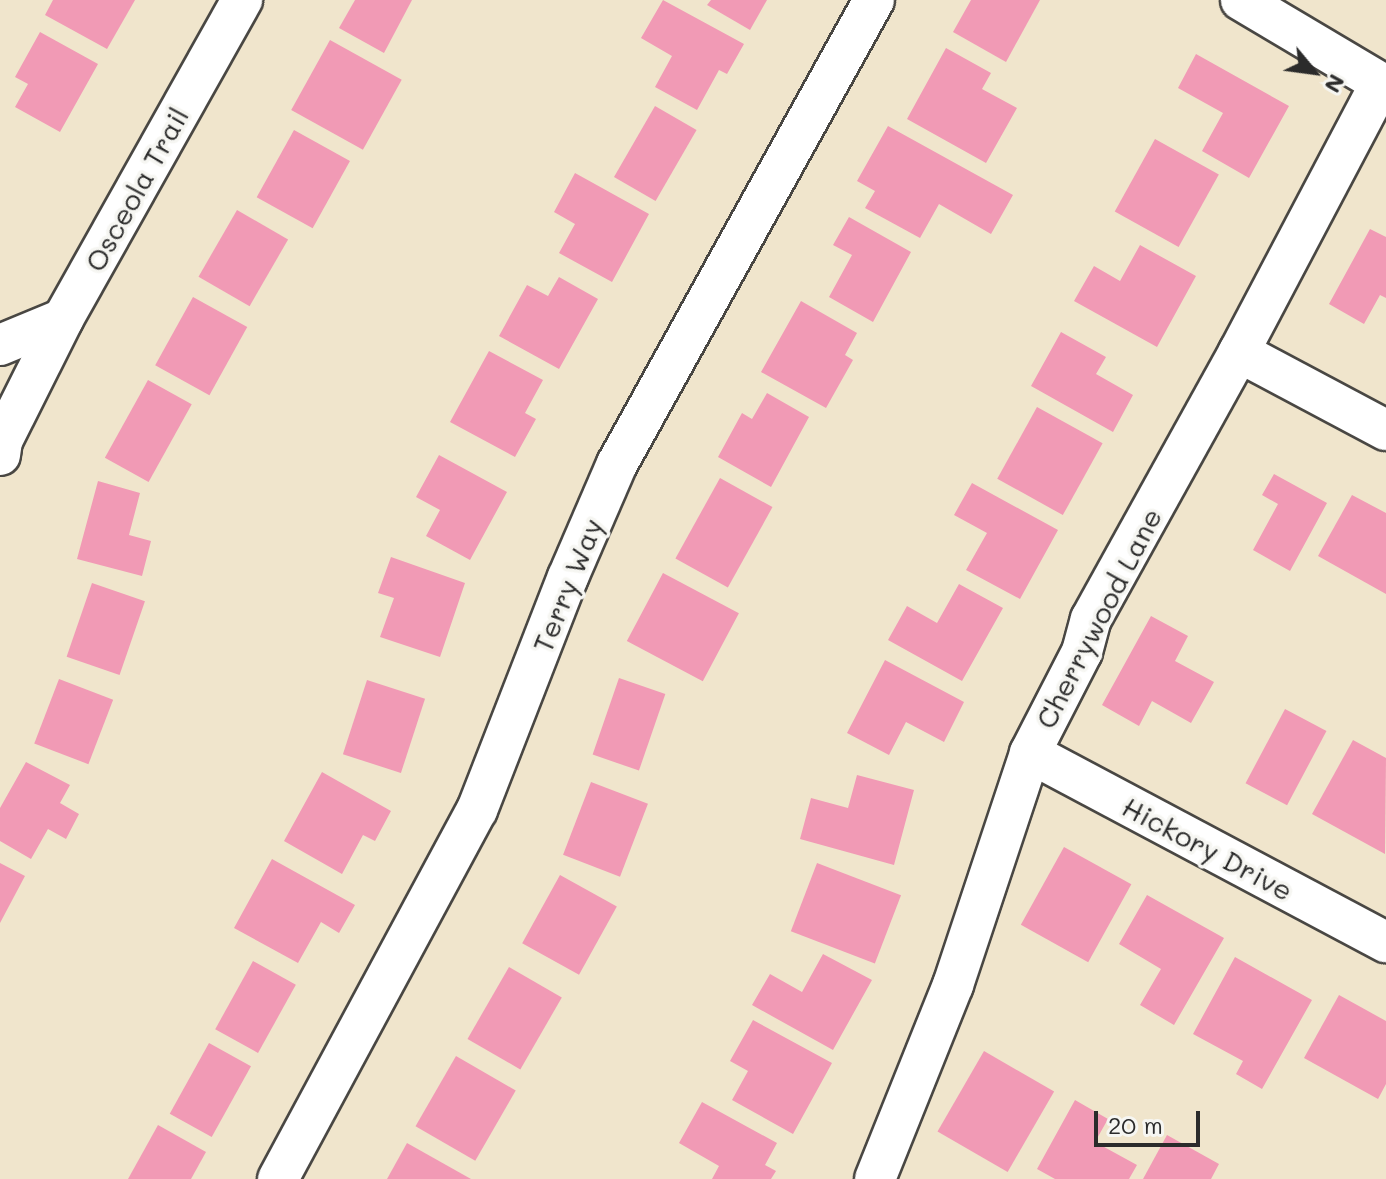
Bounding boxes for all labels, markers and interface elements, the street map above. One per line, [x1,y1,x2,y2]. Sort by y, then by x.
north arrow [1274,32,1354,112]
text: N [1319,70,1352,98]
street label: Osceola Trail [77,101,195,277]
street label: Cherrywood Lane [1028,502,1168,734]
street label: Terry Way [525,513,609,657]
street label: Hickory Drive [1117,789,1299,907]
scale bar [1098,1095,1204,1145]
text: 20 m [1108,1109,1163,1140]

